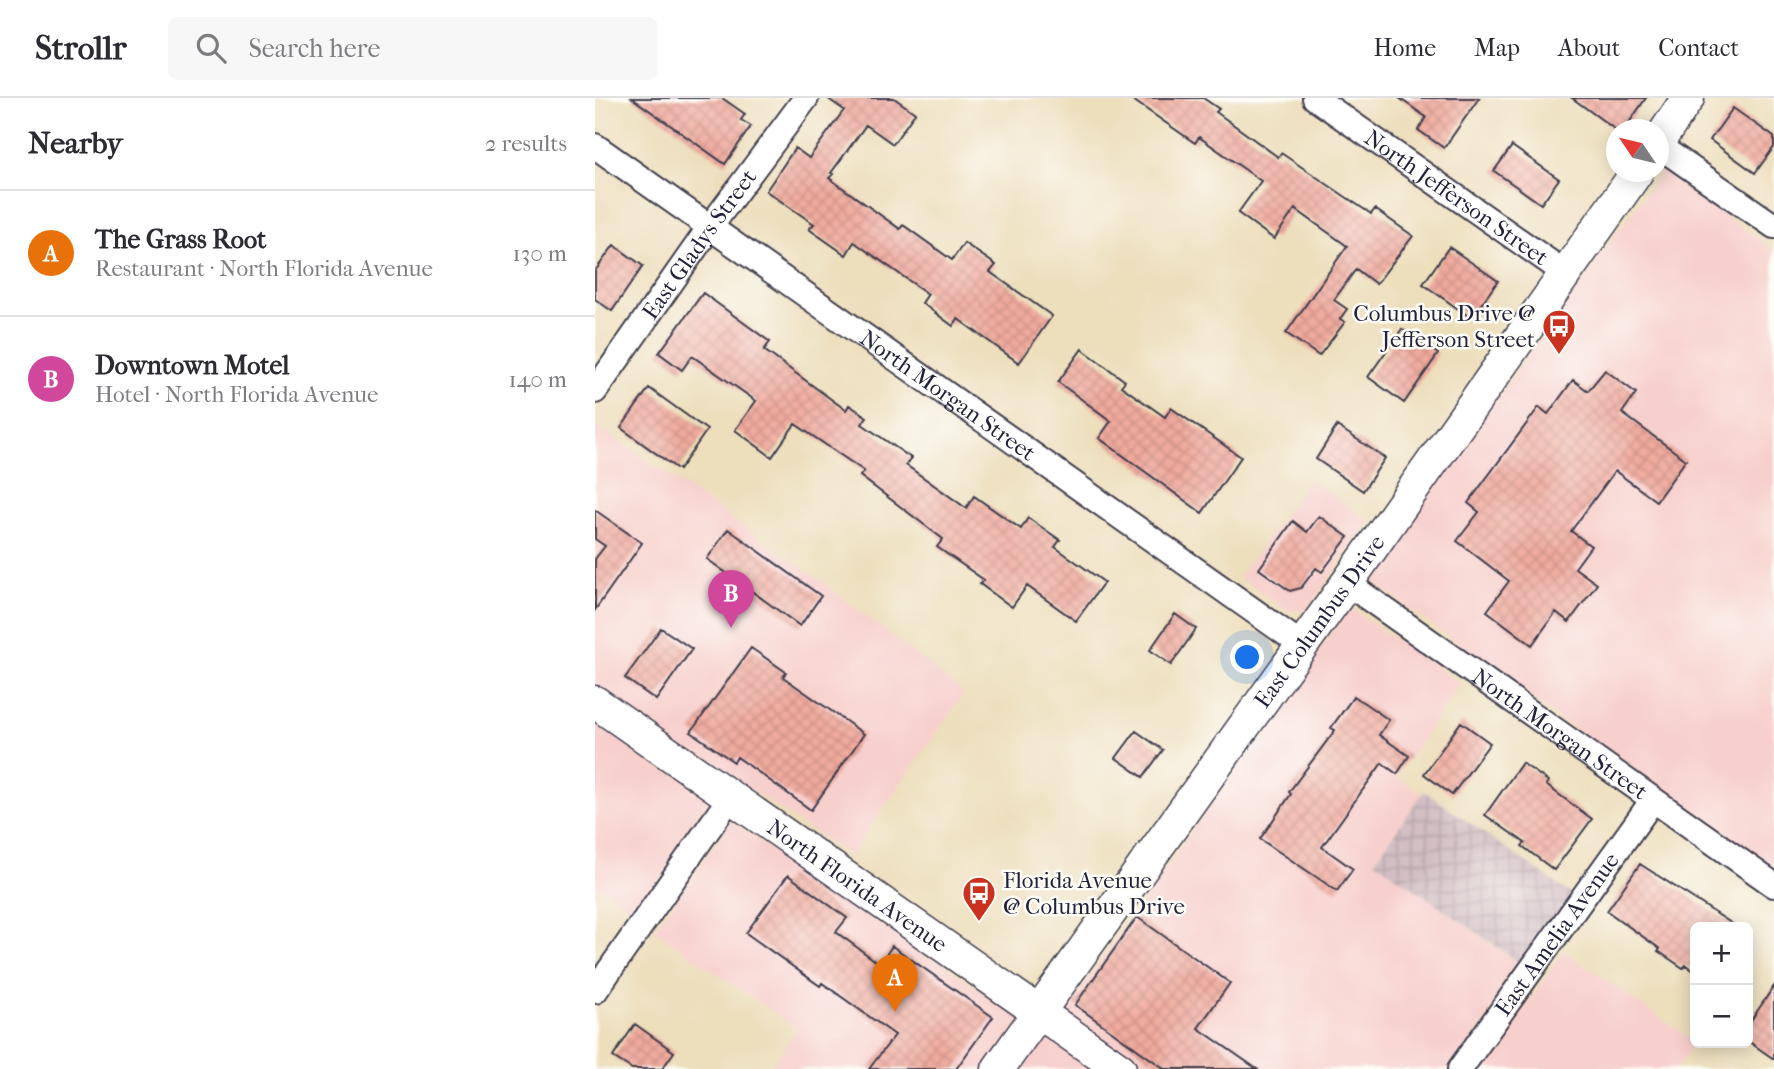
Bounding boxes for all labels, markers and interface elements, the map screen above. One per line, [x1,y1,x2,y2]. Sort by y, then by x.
search box [168,17,658,80]
text: Strollr [35,29,126,68]
icon: search [192,29,230,67]
text: Search here [248,33,380,64]
text: Home [1374,34,1436,62]
text: Map [1474,34,1520,62]
text: About [1558,34,1620,62]
text: Contact [1658,34,1739,62]
north arrow [1606,119,1669,182]
street label: North Jefferson Street [1359,124,1553,271]
text: Nearby [28,126,123,161]
text: 2 results [485,130,567,157]
street label: East Gladys Street [637,164,762,325]
text: The Grass Root [95,224,266,255]
text: A [44,240,58,267]
text: 130 m [513,240,567,267]
text: Restaurant · North Florida Avenue [95,255,433,282]
place label: Columbus Drive @ Jefferson Street [1353,300,1535,353]
bus stop icon: Columbus Drive @ Jefferson Street [1540,307,1578,356]
street label: North Morgan Street [855,324,1041,467]
text: Downtown Motel [95,350,290,381]
text: B [44,366,58,393]
text: 140 m [508,366,567,393]
text: Hotel · North Florida Avenue [95,381,378,408]
street label: East Columbus Drive [1249,530,1391,713]
pin: B [708,570,754,628]
your location [1230,640,1264,674]
street label: North Morgan Street [1467,663,1653,805]
street label: North Florida Avenue [762,813,952,958]
street label: East Amelia Avenue [1489,847,1625,1021]
place label: Florida Avenue @ Columbus Drive [1003,867,1185,920]
bus stop icon: Florida Avenue @ Columbus Drive [960,874,998,923]
map controls [1690,922,1753,1048]
button: + [1690,922,1753,985]
pin: A [872,954,918,1012]
button: − [1690,985,1753,1048]

